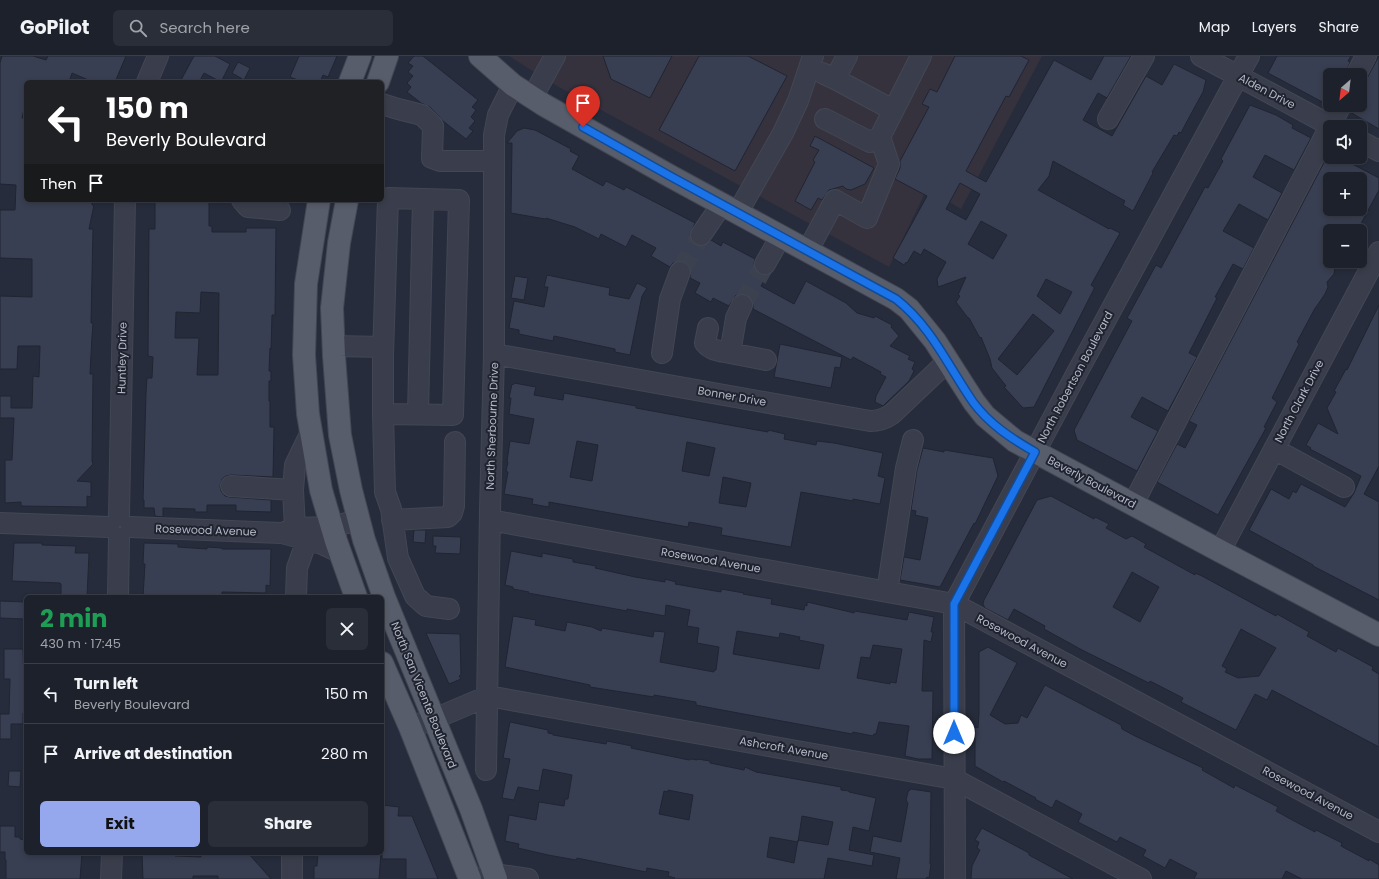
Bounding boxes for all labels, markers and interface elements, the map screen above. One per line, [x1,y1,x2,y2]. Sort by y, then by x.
search box [113,10,393,46]
text: GoPilot [20,14,89,41]
icon: search [127,17,149,39]
text: Search here [159,17,250,38]
text: Map [1199,17,1230,37]
text: Layers [1252,17,1296,37]
text: Share [1318,17,1359,37]
north arrow [1323,68,1367,112]
map controls [1323,68,1367,268]
street label: Alden Drive [1236,69,1298,113]
pin [566,86,600,127]
text: 150 m [106,89,189,128]
icon: arrive [572,92,594,114]
icon: left [40,96,92,148]
button: sound [1323,120,1367,164]
text: Beverly Boulevard [106,127,266,152]
icon: arrive [85,172,107,194]
button: + [1323,172,1367,216]
text: Then [40,173,77,194]
button: − [1323,224,1367,268]
street label: North Robertson Boulevard [1033,308,1117,446]
street label: Huntley Drive [113,322,131,394]
street label: North Clark Drive [1270,357,1328,445]
street label: North Sherbourne Drive [482,362,502,490]
street label: Bonner Drive [696,382,768,410]
street label: Beverly Boulevard [1045,452,1139,512]
street label: Rosewood Avenue [155,520,257,540]
street label: Rosewood Avenue [660,543,762,577]
text: 2 min [40,602,107,635]
button: close [326,608,368,650]
street label: Rosewood Avenue [974,610,1071,672]
street label: North San Vicente Boulevard [387,619,461,771]
text: 430 m · 17:45 [40,634,121,653]
text: Turn left [74,673,138,694]
icon: left [40,683,62,705]
text: 150 m [325,683,368,704]
text: Beverly Boulevard [74,695,190,714]
position arrow [933,712,975,754]
street label: Ashcroft Avenue [738,732,830,764]
icon: arrive [40,743,62,765]
text: Arrive at destination [74,743,232,764]
text: 280 m [321,743,368,764]
street label: Rosewood Avenue [1260,762,1357,824]
button: Exit [40,801,200,847]
button: Share [208,801,368,847]

